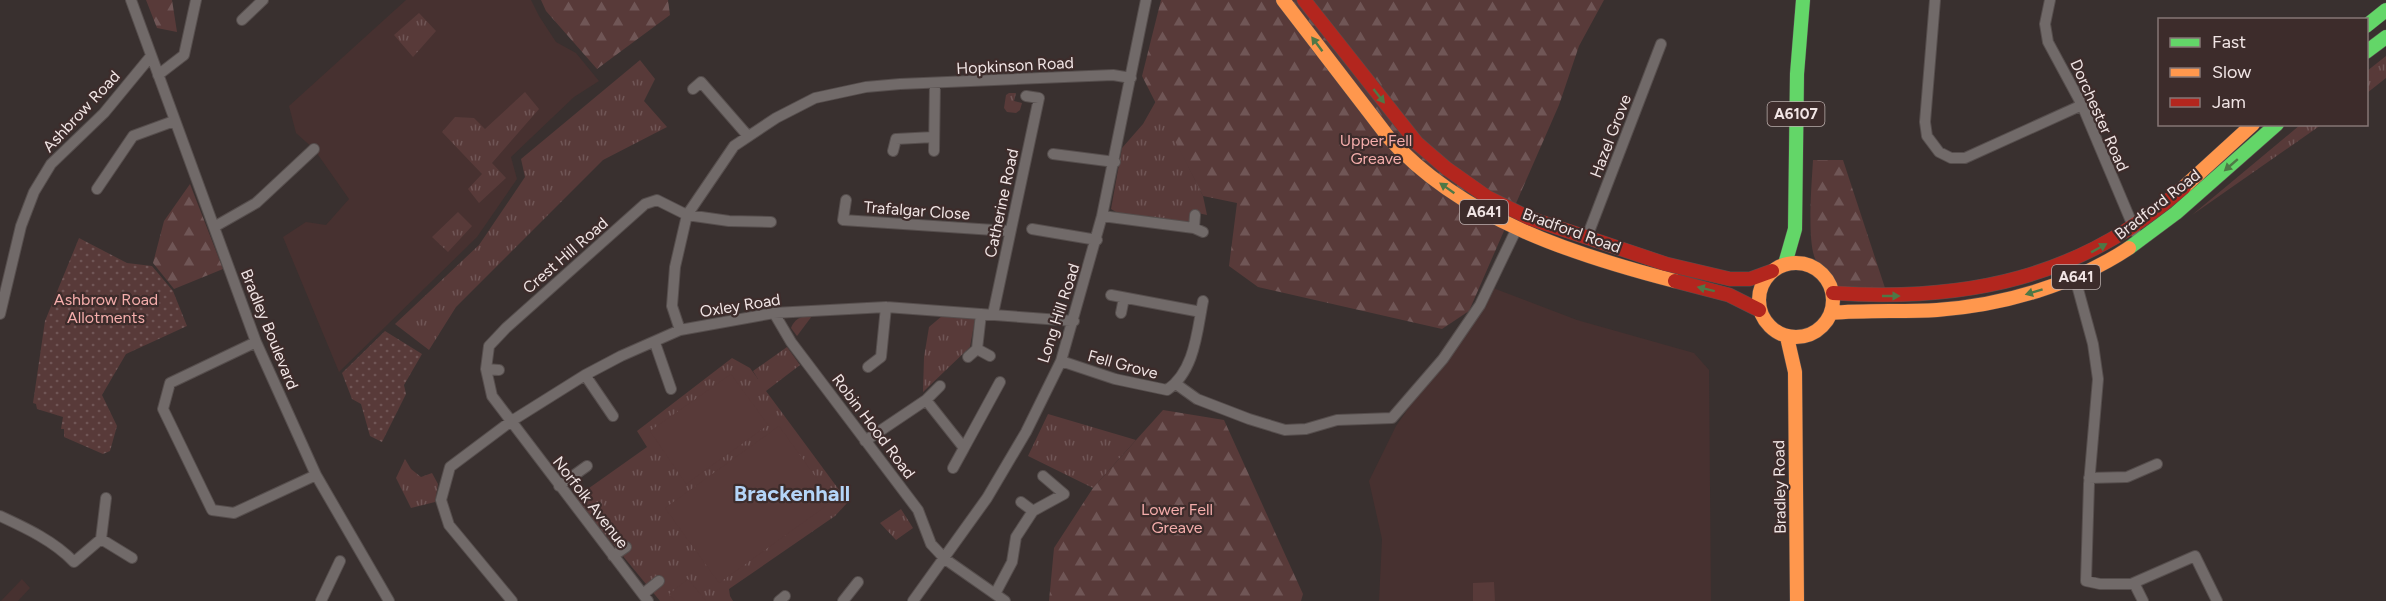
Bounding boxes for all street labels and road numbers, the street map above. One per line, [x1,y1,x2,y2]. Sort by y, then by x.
street label: Hopkinson Road [956,53,1074,78]
street label: Dorchester Road [2066,56,2133,174]
street label: Ashbrow Road [39,67,124,156]
street label: Hazel Grove [1586,92,1635,181]
road number: A6107 [1768,102,1824,126]
street label: Catherine Road [981,147,1022,259]
street label: Bradford Road [2111,165,2204,244]
street label: Trafalgar Close [863,197,971,224]
road number: A641 [1460,200,1508,224]
street label: Bradford Road [1520,204,1624,257]
street label: Crest Hill Road [519,213,612,298]
street label: Long Hill Road [1033,261,1083,365]
road number: A641 [2052,265,2100,289]
street label: Bradley Boulevard [237,266,302,392]
street label: Oxley Road [698,290,782,321]
street label: Fell Grove [1086,346,1160,383]
street label: Robin Hood Road [828,370,919,482]
street label: Bradley Road [1769,440,1790,534]
street label: Norfolk Avenue [549,453,633,552]

